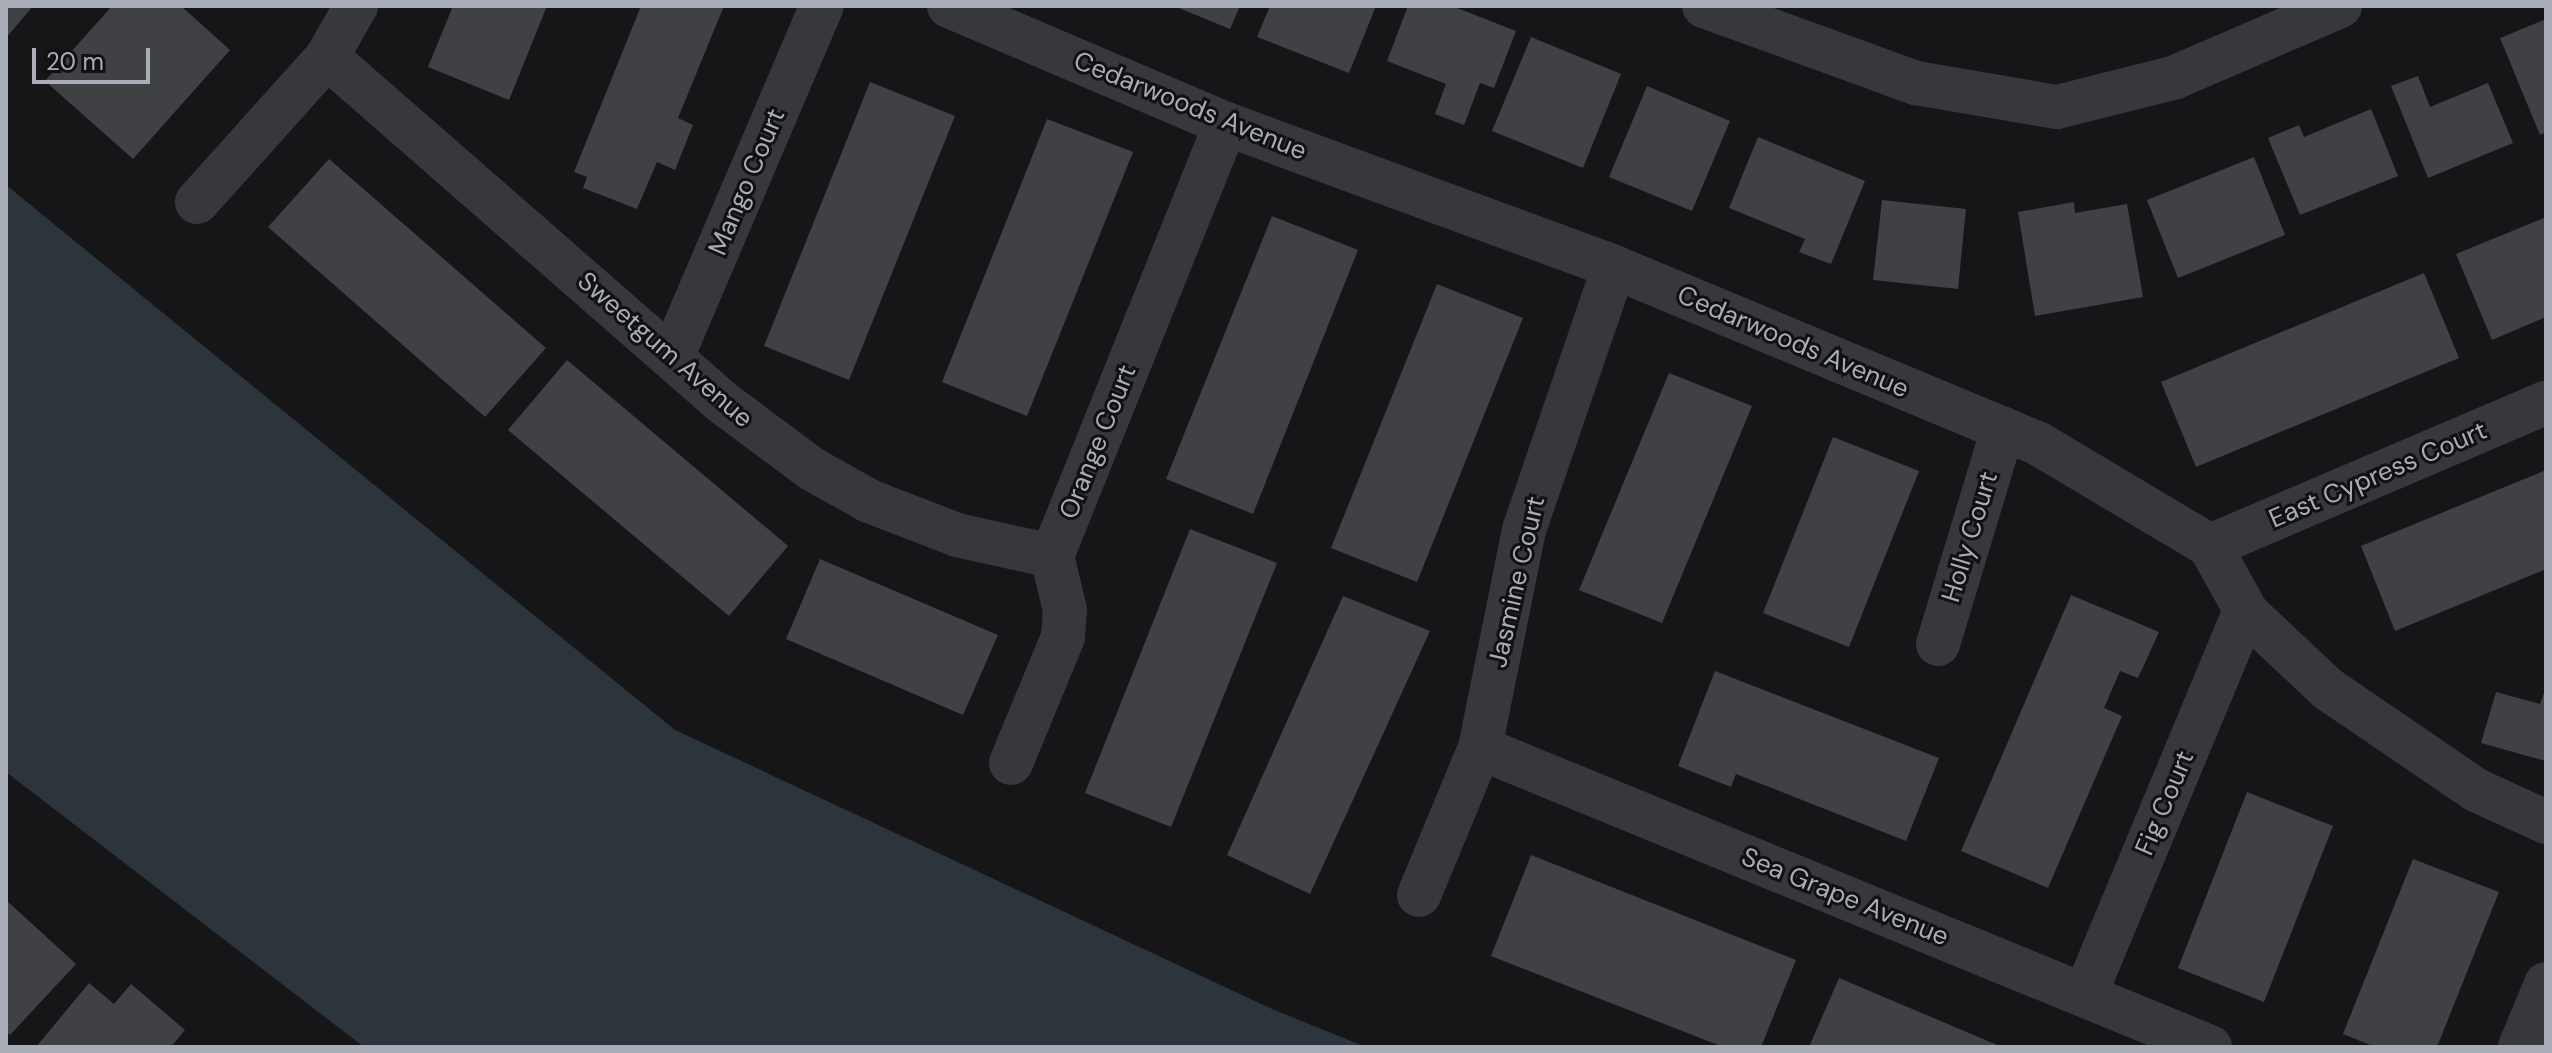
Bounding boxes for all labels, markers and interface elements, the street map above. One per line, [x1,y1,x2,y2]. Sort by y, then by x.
scale bar [36,32,154,82]
street label: Cedarwoods Avenue [1069,45,1311,167]
text: 20 m [46,46,104,77]
street label: Mango Court [702,104,792,260]
street label: Sweetgum Avenue [571,266,759,434]
street label: Cedarwoods Avenue [1673,279,1913,405]
street label: Orange Court [1053,360,1143,524]
street label: East Cypress Court [2264,415,2492,535]
street label: Holly Court [1935,468,2005,606]
street label: Jasmine Court [1482,493,1552,671]
street label: Fig Court [2129,746,2201,860]
street label: Sea Grape Avenue [1737,841,1953,953]

